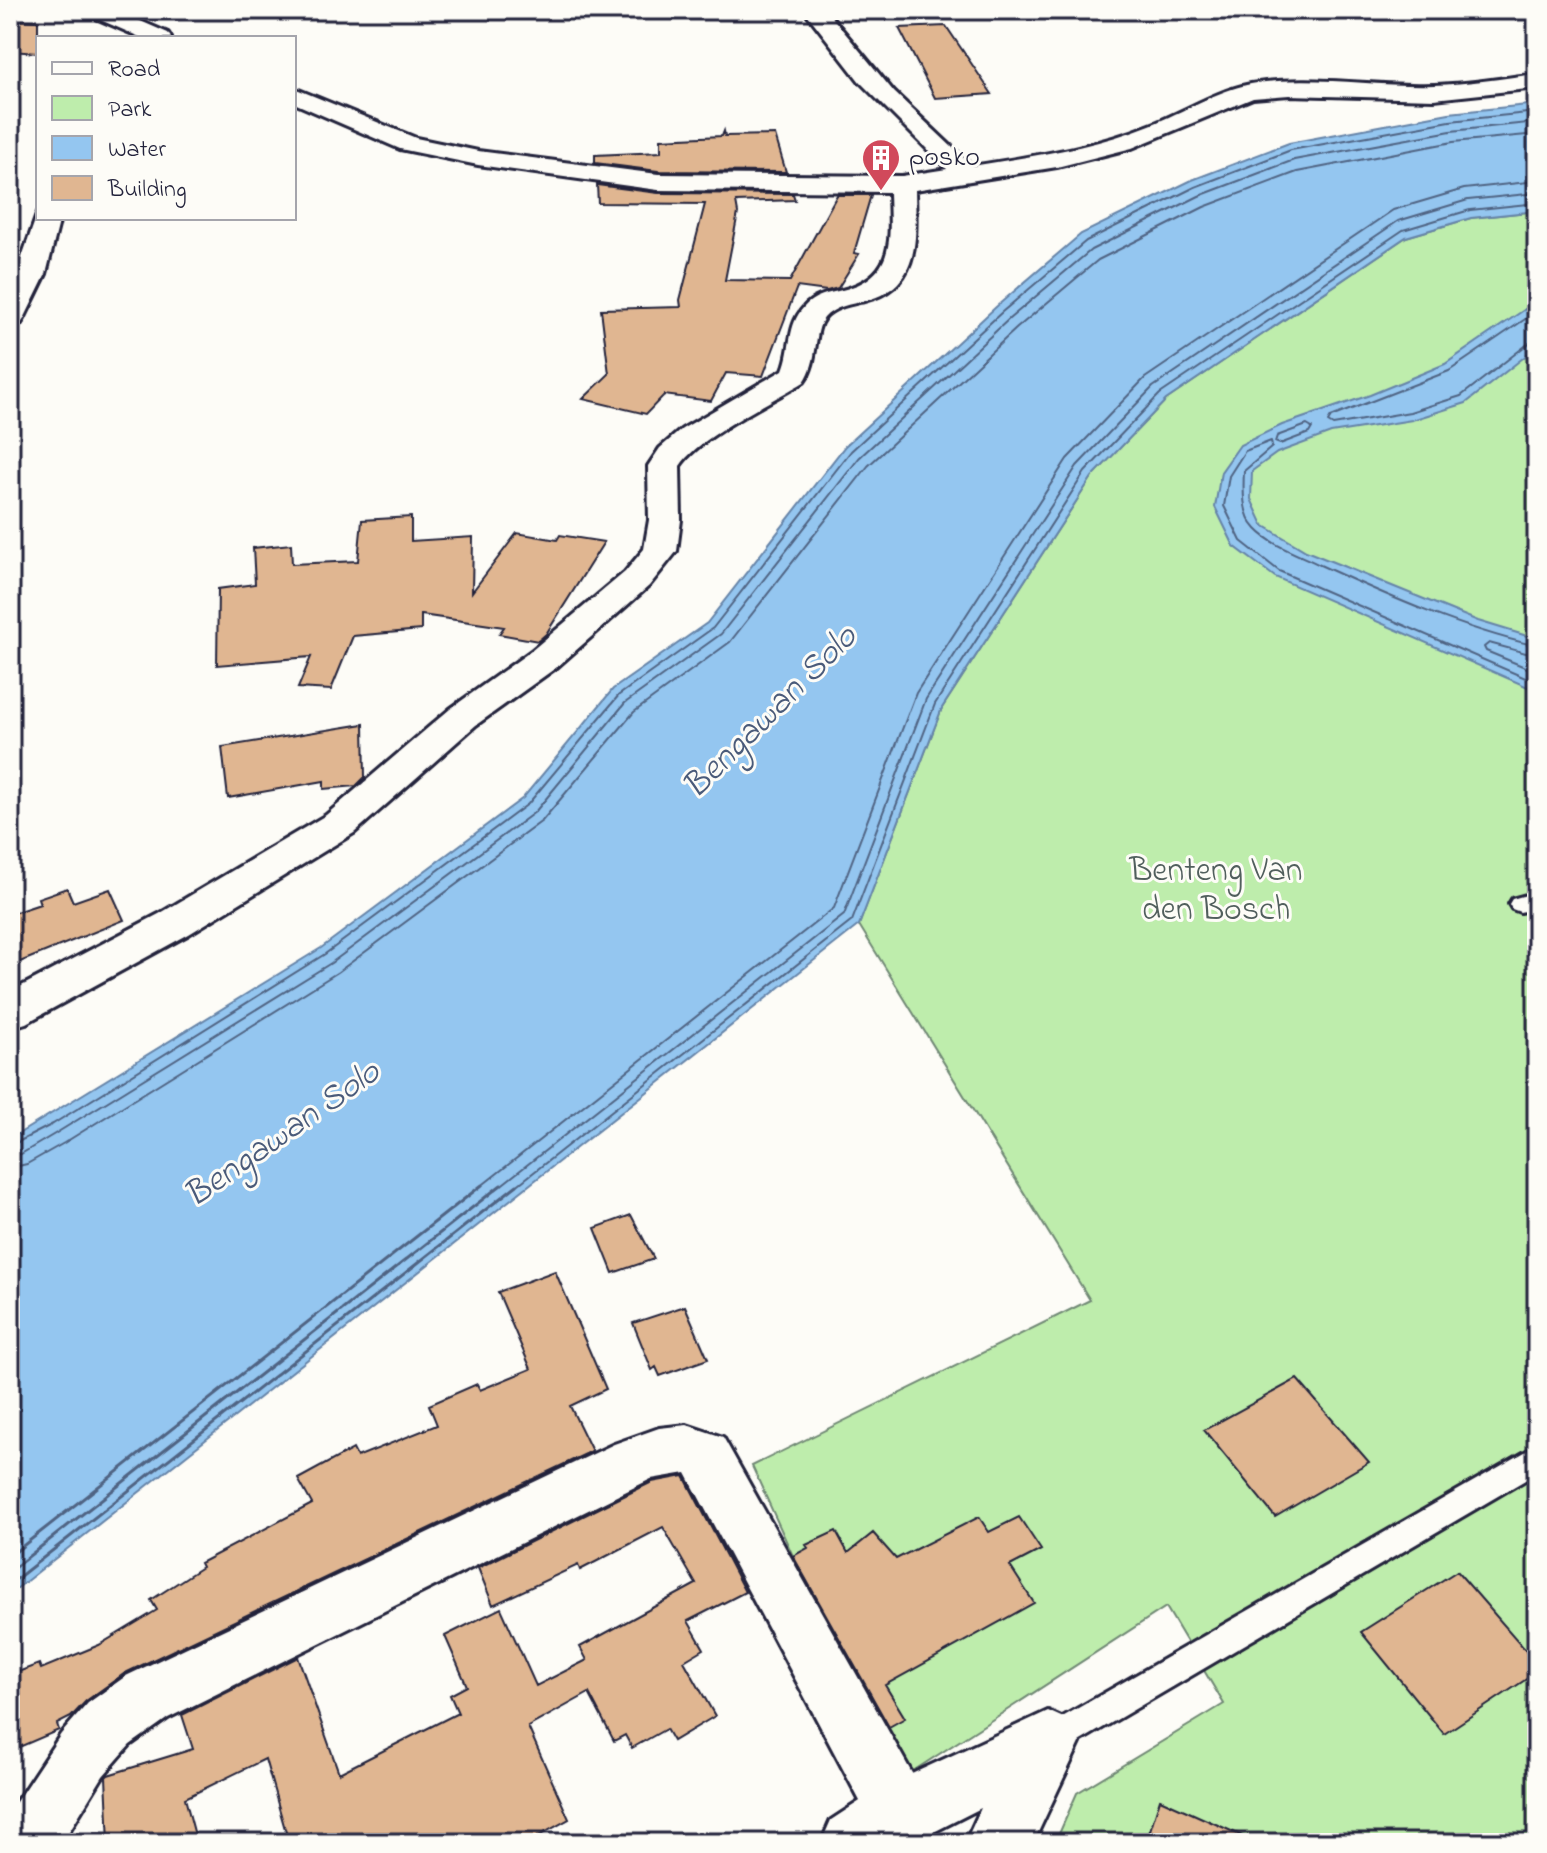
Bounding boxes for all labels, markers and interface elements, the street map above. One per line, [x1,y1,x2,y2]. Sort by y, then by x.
legend [36,36,296,220]
text: Road [108,53,161,88]
text: Park [108,93,152,128]
text: Water [108,133,166,168]
building icon: posko [860,137,902,192]
place label: posko [909,138,980,179]
text: Building [107,173,187,208]
water label: Bengawan Solo [671,612,872,813]
park label: Benteng Van den Bosch [1128,847,1303,936]
water label: Bengawan Solo [174,1047,393,1222]

